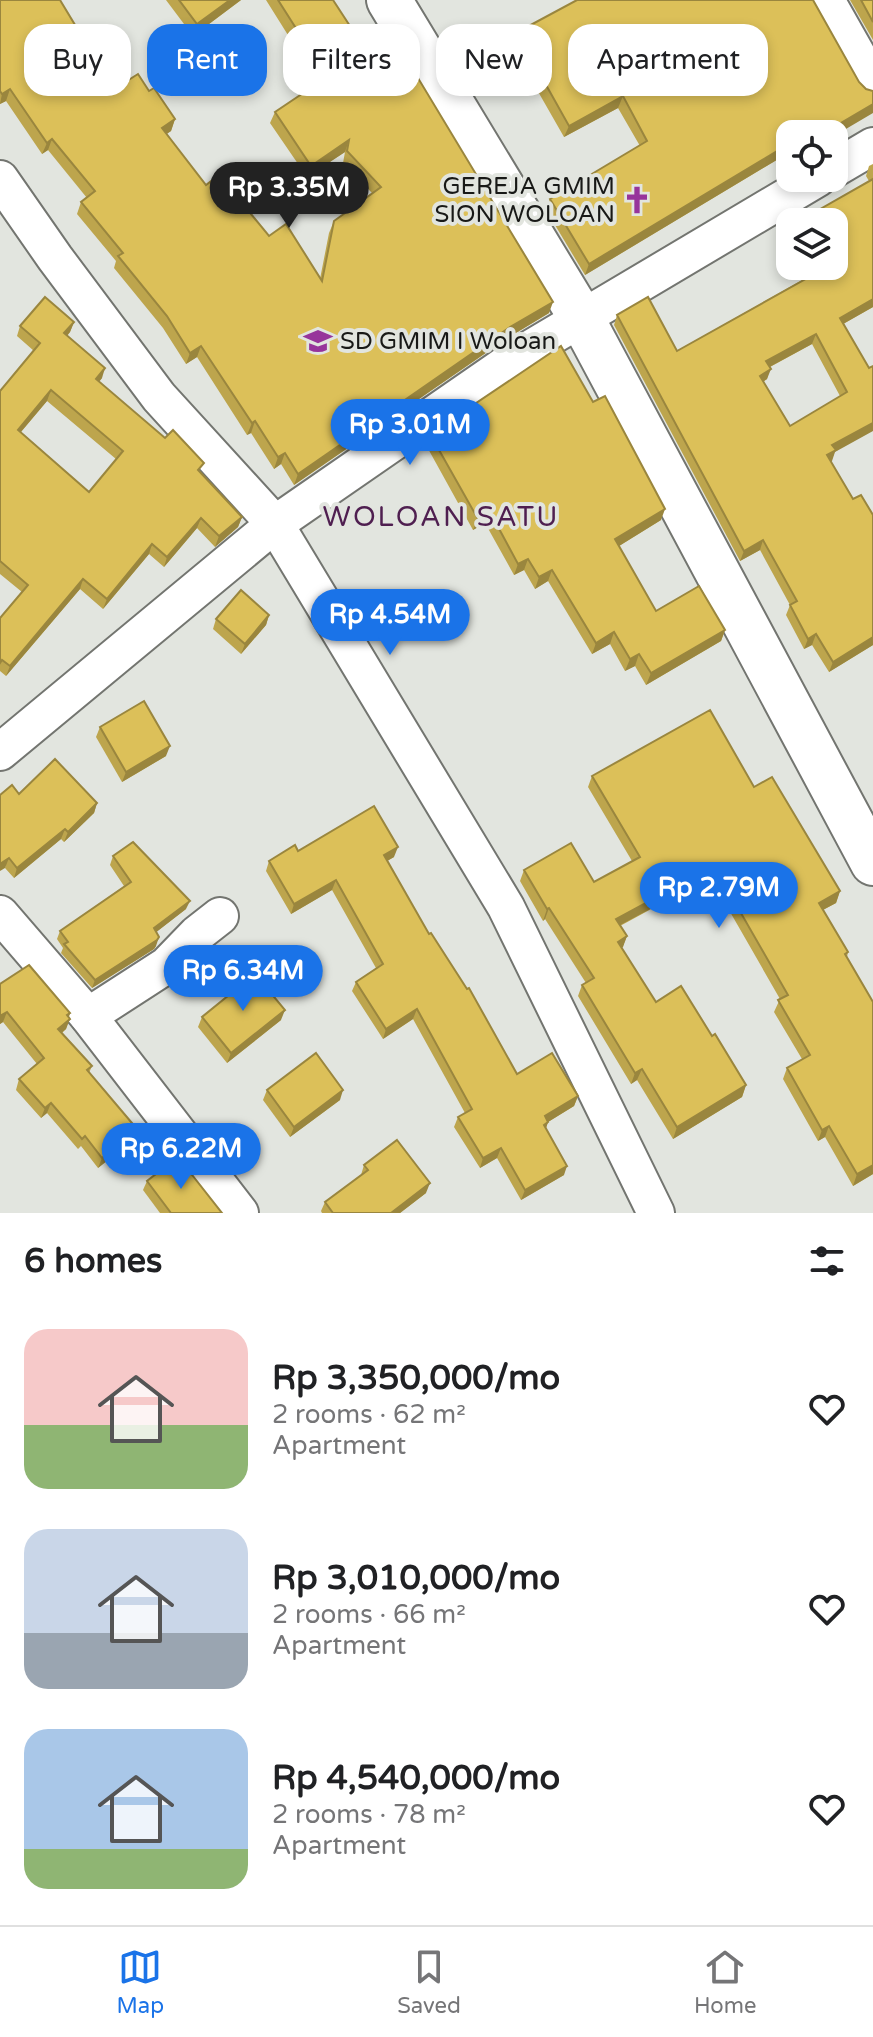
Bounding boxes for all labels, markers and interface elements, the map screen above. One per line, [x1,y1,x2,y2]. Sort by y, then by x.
chip: Buy [24,24,131,96]
chip: Rent [147,24,267,96]
chip: Filters [283,24,420,96]
chip: New [436,24,552,96]
chip: Apartment [568,24,768,96]
map controls [776,120,848,280]
button: locate [776,120,848,192]
pin: Rp 3.35M [206,162,372,230]
text: Rp 3.35M [228,172,350,203]
place label: GEREJA GMIM SION WOLOAN [434,172,615,229]
church icon: GEREJA GMIM SION WOLOAN [622,185,652,215]
button: layers [776,208,848,280]
school or university icon: SD GMIM I Woloan [303,326,333,356]
place label: SD GMIM I Woloan [340,327,556,356]
pin: Rp 3.01M [327,399,493,467]
text: Rp 3.01M [349,409,471,440]
district label: WOLOAN SATU [323,500,559,534]
pin: Rp 4.54M [307,589,473,657]
text: Rp 4.54M [329,599,451,630]
pin: Rp 2.79M [636,862,802,930]
text: Rp 2.79M [658,872,780,903]
pin: Rp 6.34M [160,945,326,1013]
text: Rp 6.34M [182,955,304,986]
pin: Rp 6.22M [98,1123,264,1191]
text: Rp 6.22M [120,1133,242,1164]
icon: filters [805,1239,849,1283]
text: 6 homes [24,1241,162,1282]
text: Rp 3,350,000/mo [272,1358,560,1399]
icon: home [88,1361,184,1457]
icon: heart [805,1387,849,1431]
text: 2 rooms · 62 m² [272,1399,466,1430]
text: Apartment [272,1430,406,1461]
text: Rp 3,010,000/mo [272,1558,560,1599]
icon: home [88,1561,184,1657]
icon: heart [805,1587,849,1631]
text: 2 rooms · 66 m² [272,1599,466,1630]
text: Apartment [272,1630,406,1661]
text: Rp 4,540,000/mo [272,1758,560,1799]
icon: home [88,1761,184,1857]
icon: heart [805,1787,849,1831]
text: 2 rooms · 78 m² [272,1799,466,1830]
text: Apartment [272,1830,406,1861]
tab: Map [117,1945,164,2019]
tab: Saved [397,1945,461,2019]
tab: Home [694,1945,756,2019]

